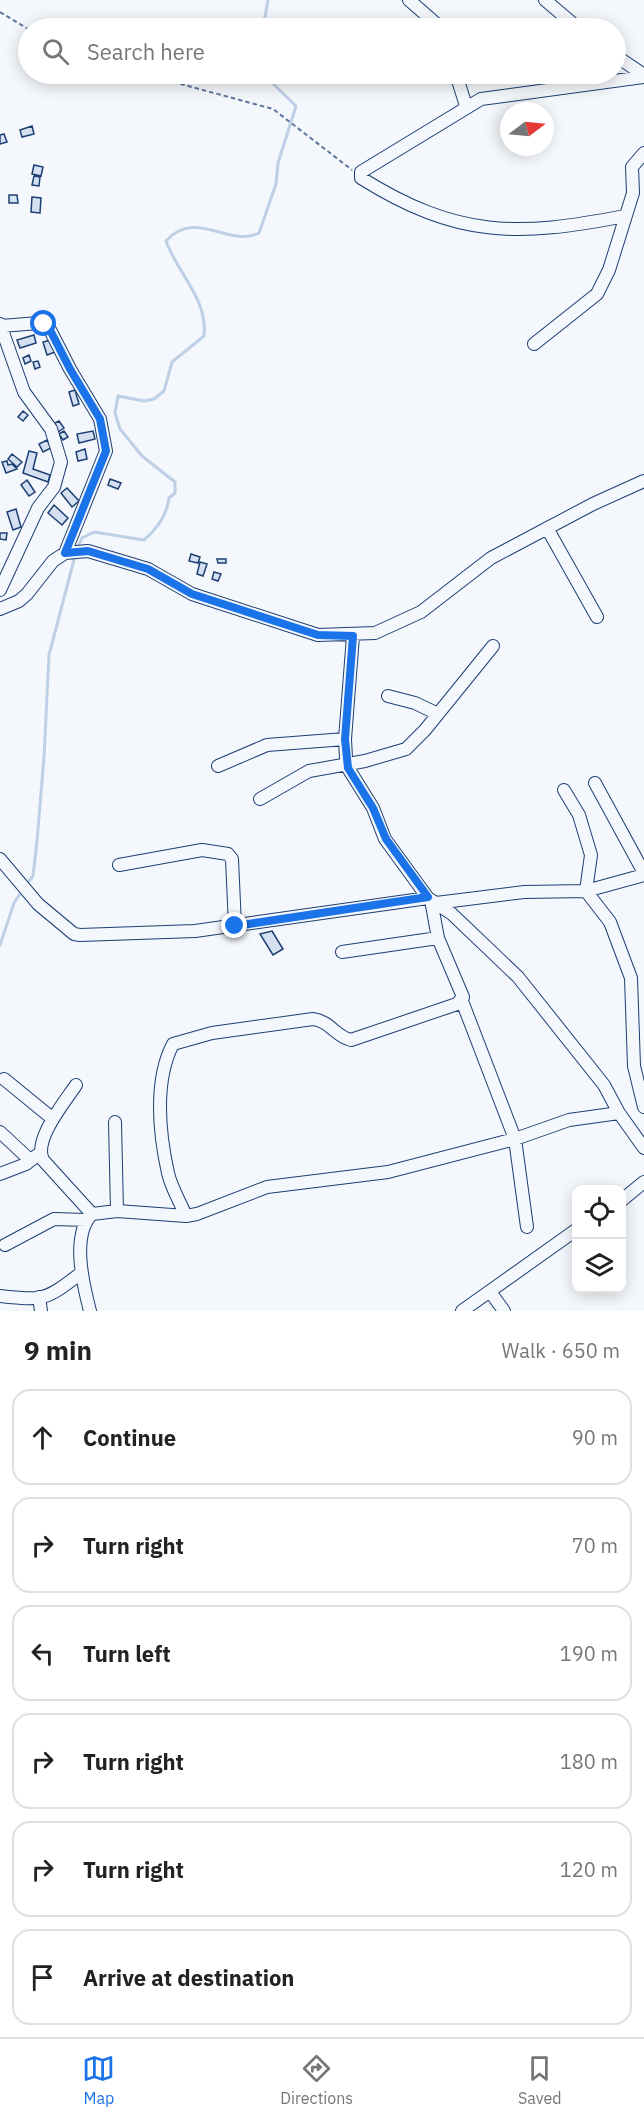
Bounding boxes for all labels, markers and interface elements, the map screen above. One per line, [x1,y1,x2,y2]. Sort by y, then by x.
search box [18,18,626,84]
icon: search [39,35,72,68]
text: Search here [87,37,205,66]
north arrow [500,102,554,156]
route start [30,310,56,336]
route end [221,912,247,938]
map controls [572,1185,626,1293]
button: locate [572,1185,626,1239]
button: layers [572,1239,626,1293]
text: 9 min [24,1333,92,1367]
text: Walk · 650 m [502,1337,620,1364]
icon: ahead [26,1421,59,1454]
text: Continue [83,1423,176,1452]
text: 90 m [572,1424,618,1451]
icon: right [26,1529,59,1562]
text: Turn right [83,1531,184,1560]
text: 70 m [572,1532,618,1559]
icon: left [26,1637,59,1670]
text: Turn left [83,1639,171,1668]
text: 190 m [560,1640,618,1667]
icon: right [26,1745,59,1778]
text: Turn right [83,1747,184,1776]
text: 180 m [560,1748,618,1775]
icon: right [26,1853,59,1886]
text: Turn right [83,1855,184,1884]
text: 120 m [560,1856,618,1883]
icon: arrive [26,1961,59,1994]
text: Arrive at destination [83,1963,294,1992]
tab: Map [82,2052,115,2108]
tab: Directions [280,2052,353,2108]
tab: Saved [518,2052,562,2108]

